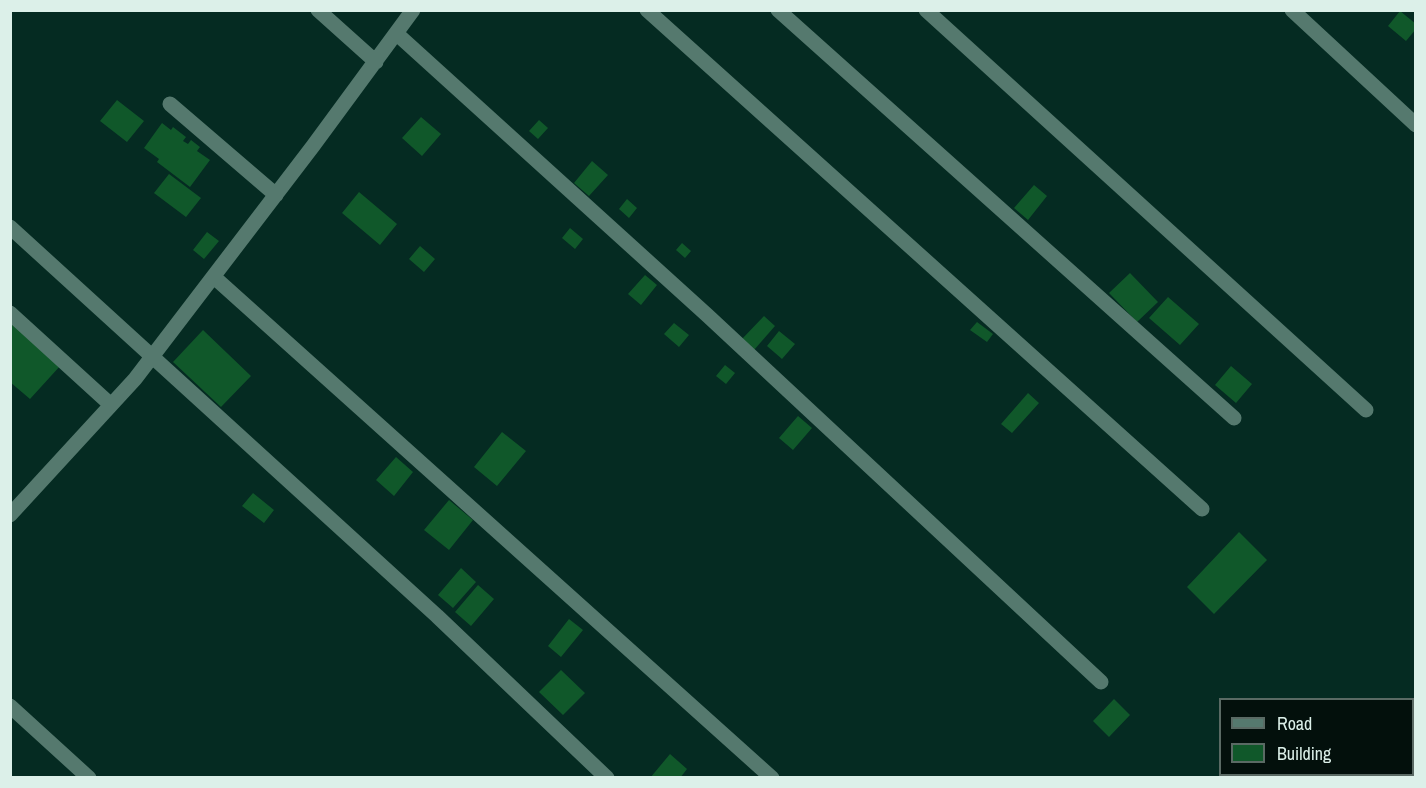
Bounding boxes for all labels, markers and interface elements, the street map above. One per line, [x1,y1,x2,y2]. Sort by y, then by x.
legend [1219,698,1414,776]
text: Road [1277,711,1312,736]
text: Building [1277,741,1331,766]

